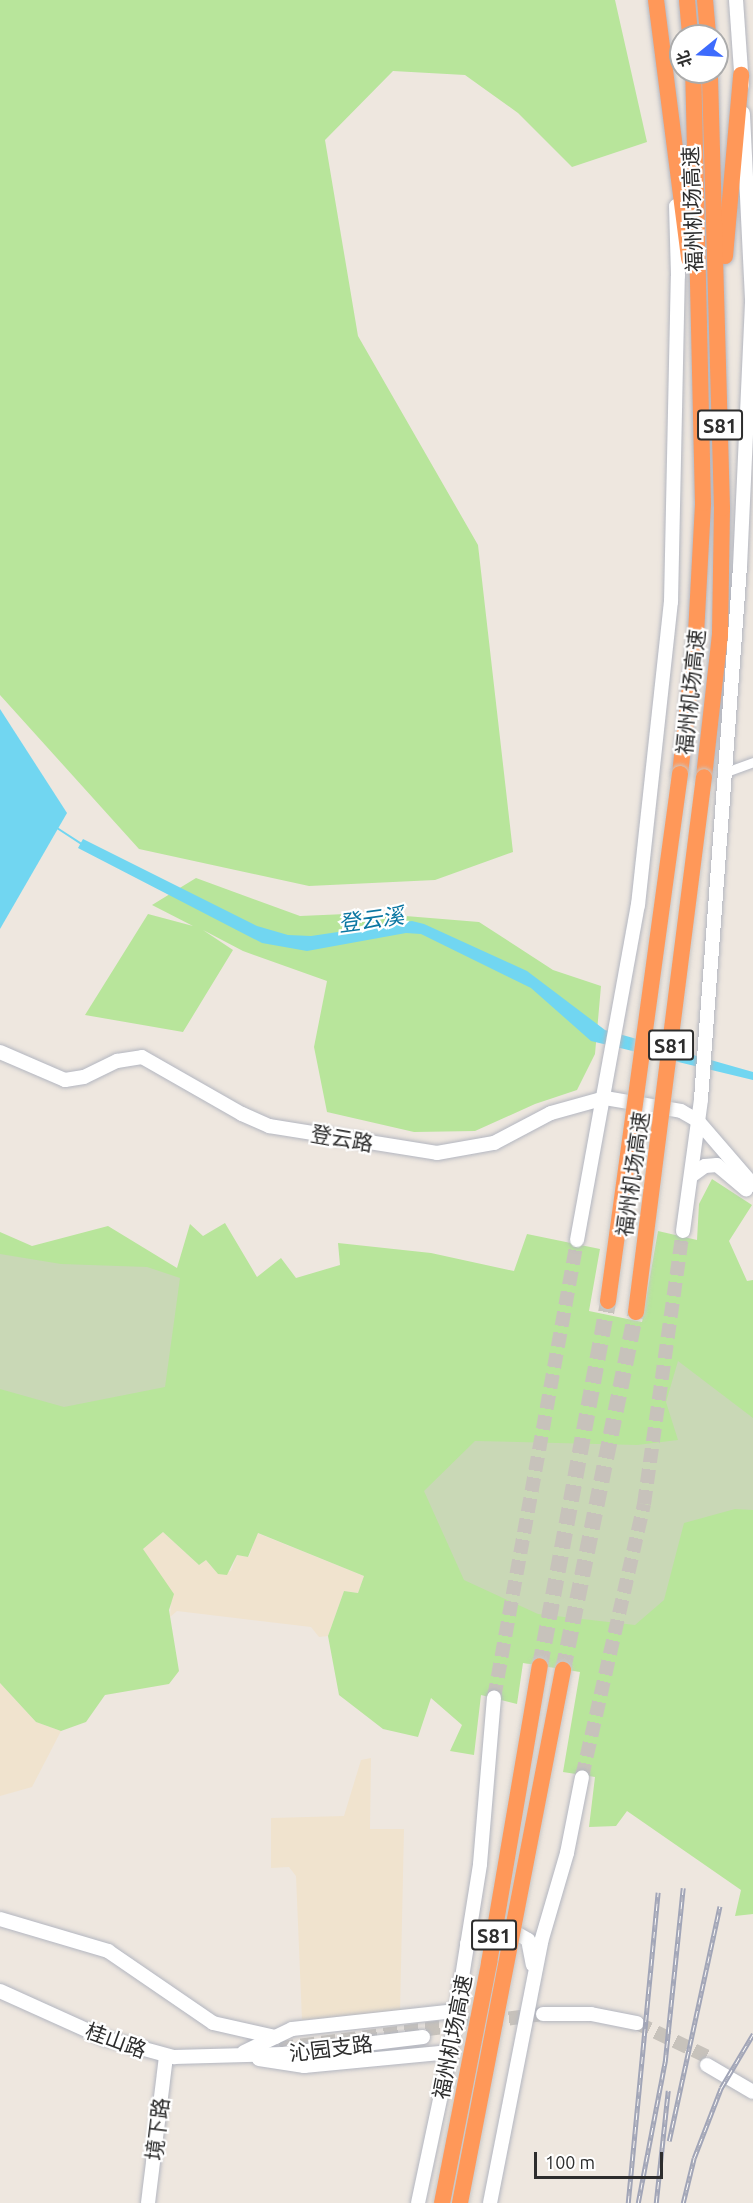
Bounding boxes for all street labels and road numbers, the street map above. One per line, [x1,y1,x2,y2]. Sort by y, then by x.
street label: 福州机场高速 [677,146,707,272]
road number: S81 [696,408,744,442]
street label: 福州机场高速 [671,628,709,756]
road number: S81 [647,1028,695,1062]
street label: 福州机场高速 [611,1110,653,1238]
street label: 登云路 [309,1120,375,1156]
road number: S81 [470,1918,518,1952]
street label: 福州机场高速 [428,1973,476,2101]
street label: 桂山路 [82,2017,150,2063]
street label: 沁园支路 [288,2030,374,2066]
street label: 境下路 [141,2096,173,2162]

